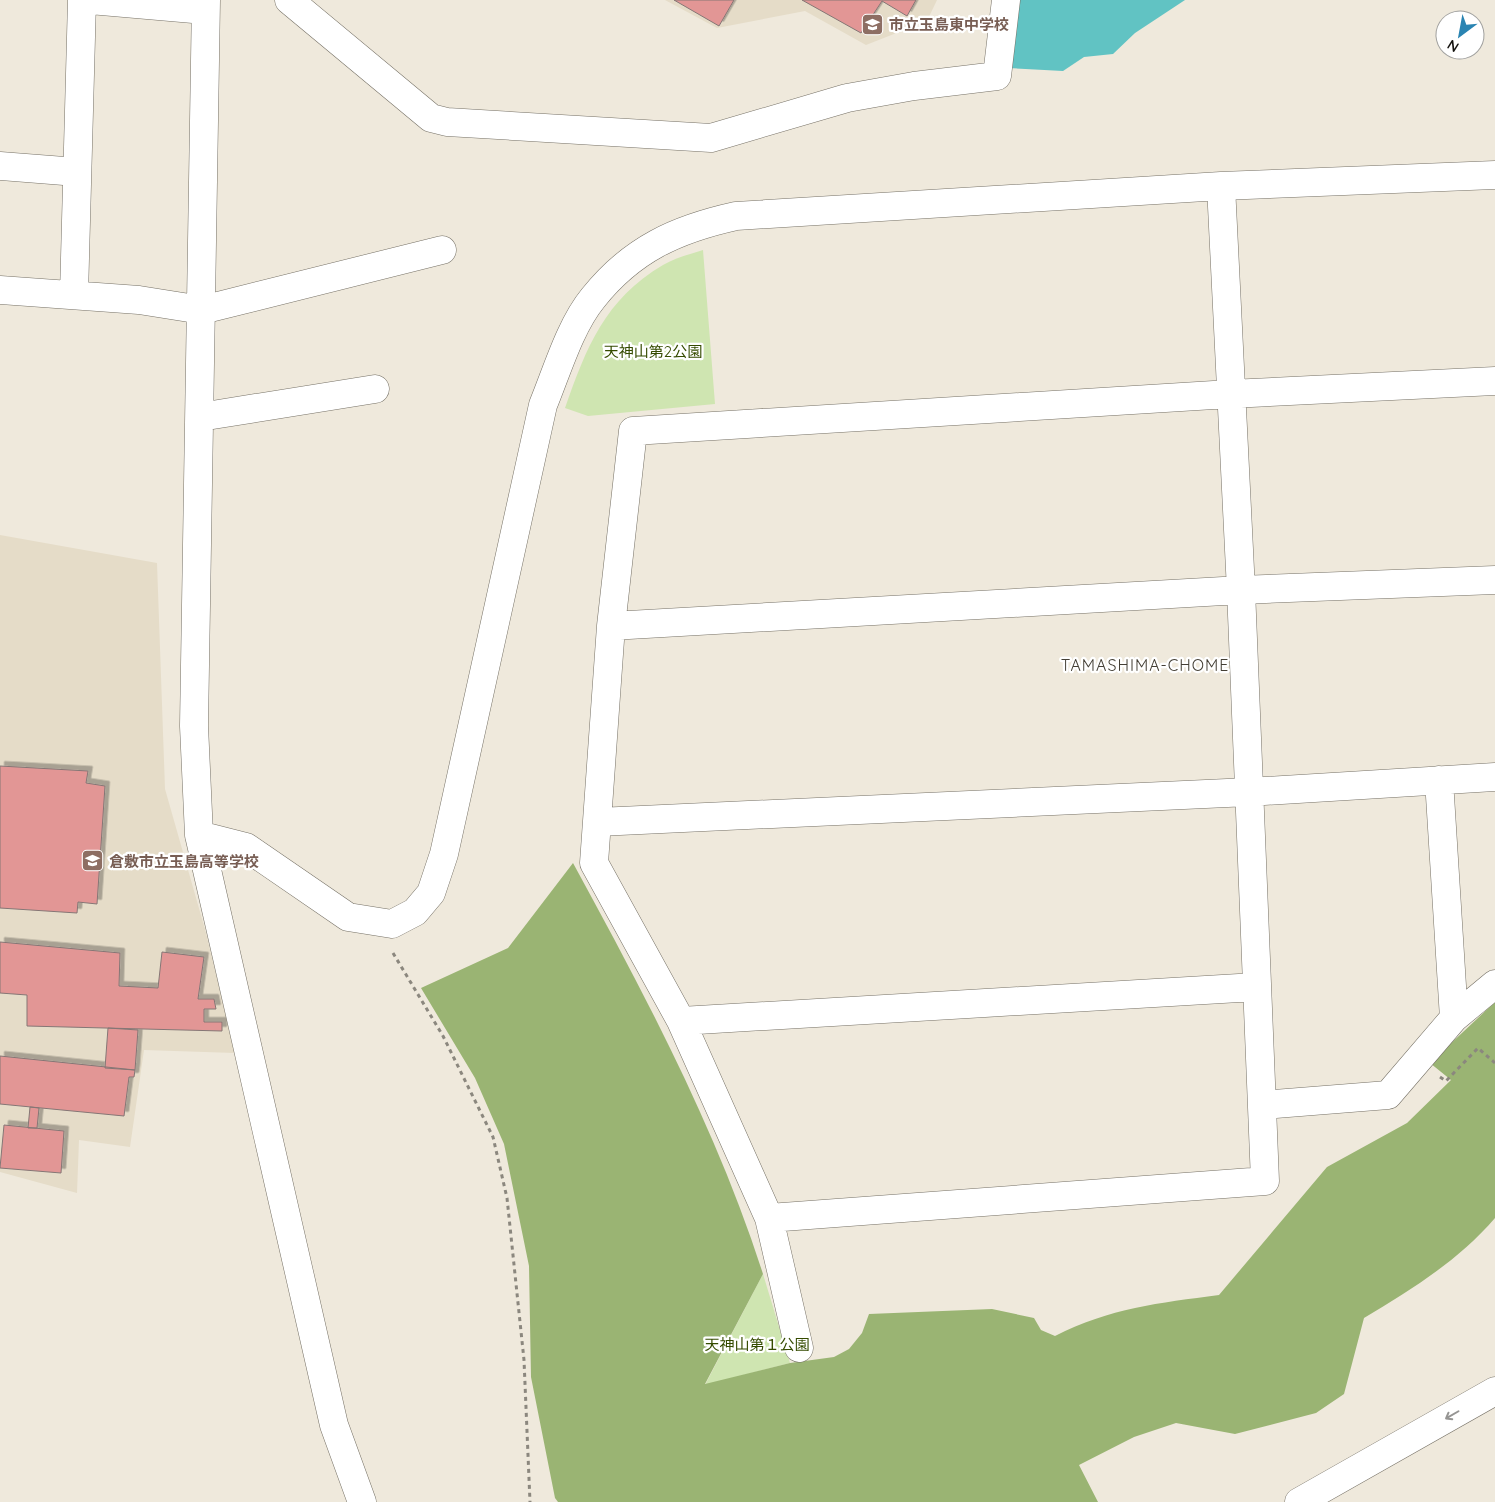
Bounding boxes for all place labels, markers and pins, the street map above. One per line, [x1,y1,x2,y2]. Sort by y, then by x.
school or university icon: 市立玉島東中学校 [861,12,885,36]
place label: 市立玉島東中学校 [889,15,1009,34]
school or university icon: 倉敷市立玉島高等学校 [81,849,105,873]
place label: 倉敷市立玉島高等学校 [109,852,259,871]

